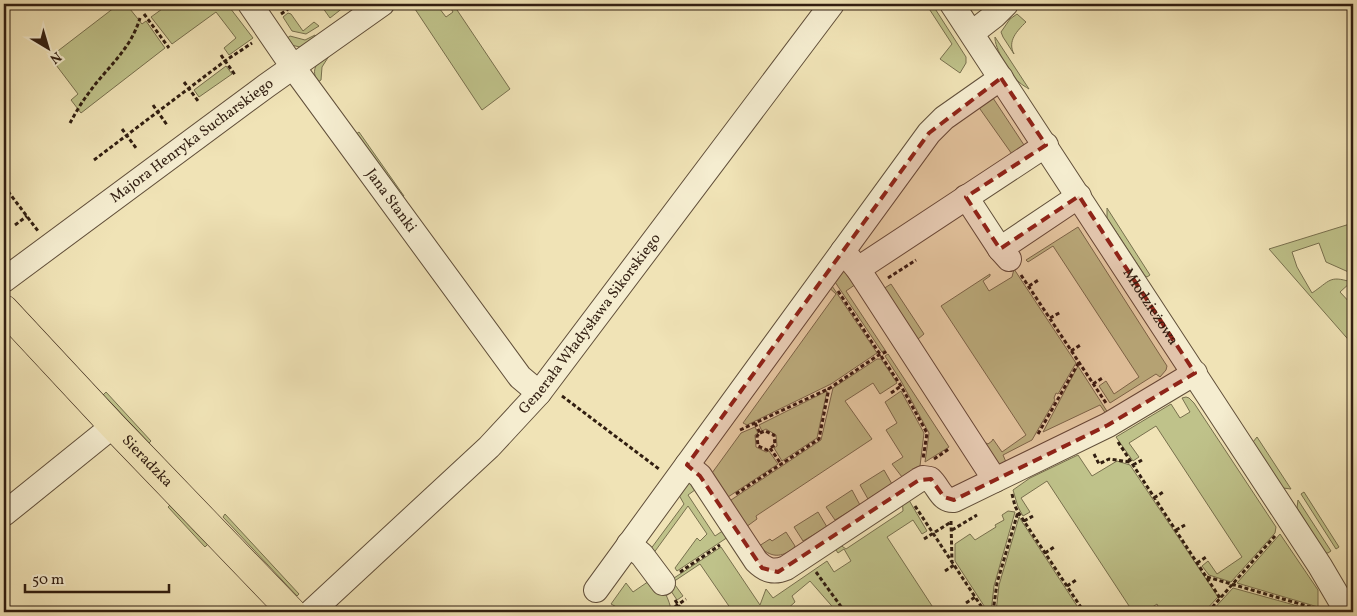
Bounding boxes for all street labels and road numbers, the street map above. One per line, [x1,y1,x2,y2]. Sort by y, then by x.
street label: Majora Henryka Sucharskiego [106,73,278,208]
street label: Jana Stanki [360,164,421,237]
street label: Generała Władysława Sikorskiego [514,229,666,419]
street label: Młodzieżowa [1117,264,1183,350]
street label: Sieradzka [117,431,177,492]

